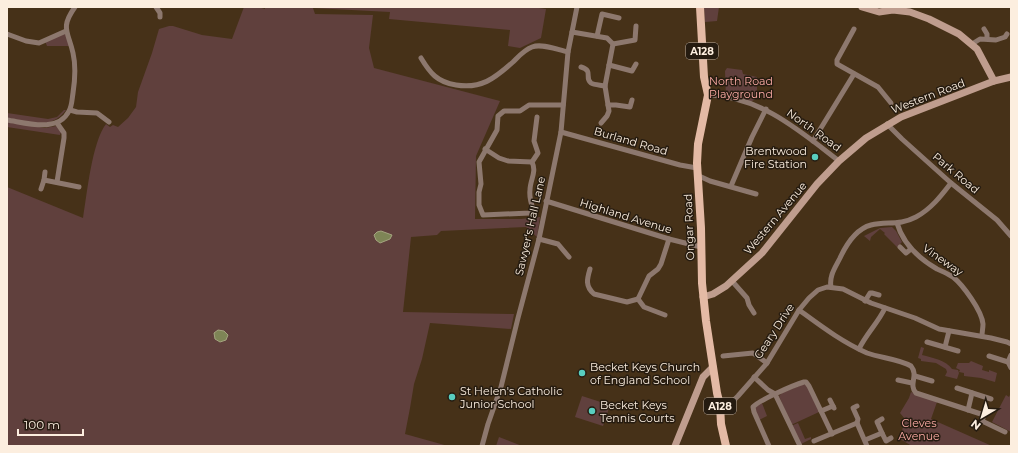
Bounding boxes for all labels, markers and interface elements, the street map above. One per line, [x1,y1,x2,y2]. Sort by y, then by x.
road number: A128 [686,43,718,59]
park label: North Road Playground [709,74,773,101]
street label: Western Road [889,75,967,117]
street label: North Road [784,106,844,154]
street label: Burland Road [593,124,669,158]
place label: Brentwood Fire Station [744,144,807,171]
street label: Park Road [930,149,982,197]
marker: Brentwood Fire Station [810,152,820,162]
street label: Sawyer's Hall Lane [512,175,548,277]
street label: Western Avenue [740,178,810,257]
street label: Ongar Road [681,193,697,261]
street label: Highland Avenue [578,195,674,237]
street label: Vineway [920,241,966,279]
street label: Geary Drive [751,300,797,361]
place label: Becket Keys Church of England School [590,360,700,387]
marker: Becket Keys Church of England School [577,368,587,378]
place label: St Helen's Catholic Junior School [459,384,562,411]
marker: St Helen's Catholic Junior School [447,392,457,402]
north arrow [962,397,1002,437]
place label: Becket Keys Tennis Courts [600,398,675,425]
road number: A128 [704,398,736,414]
marker: Becket Keys Tennis Courts [587,406,597,416]
scale bar [18,411,83,437]
park label: Cleves Avenue [898,416,940,443]
text: 100 m [24,417,60,432]
text: N [968,417,984,433]

